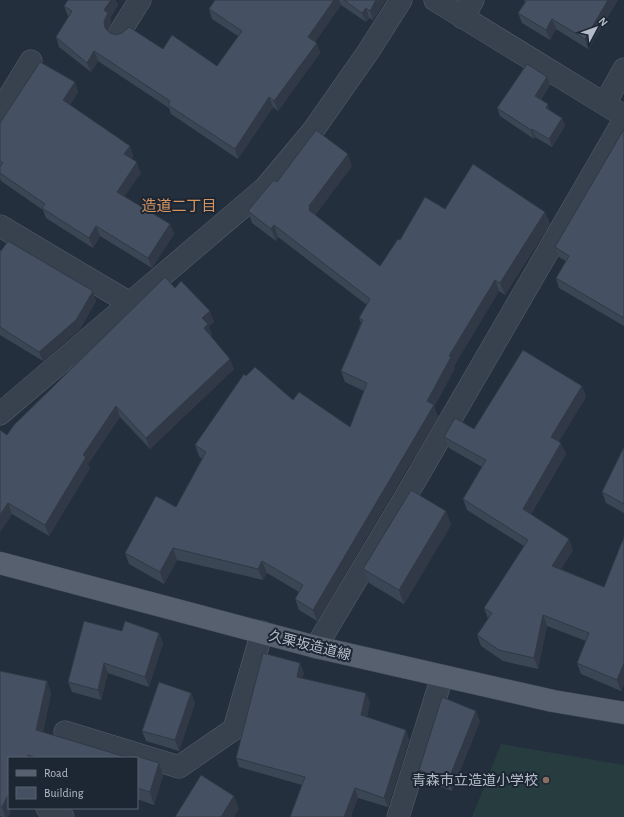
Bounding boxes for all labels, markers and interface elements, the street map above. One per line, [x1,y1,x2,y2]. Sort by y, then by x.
north arrow [576,8,616,48]
text: N [597,15,610,28]
district label: 造道二丁目 [141,198,217,214]
street label: 久栗坂造道線 [267,628,352,663]
legend [8,757,138,809]
text: Road [44,767,68,779]
place label: 青森市立造道小学校 [412,773,538,788]
marker: 青森市立造道小学校 [541,775,551,785]
text: Building [44,787,84,799]

